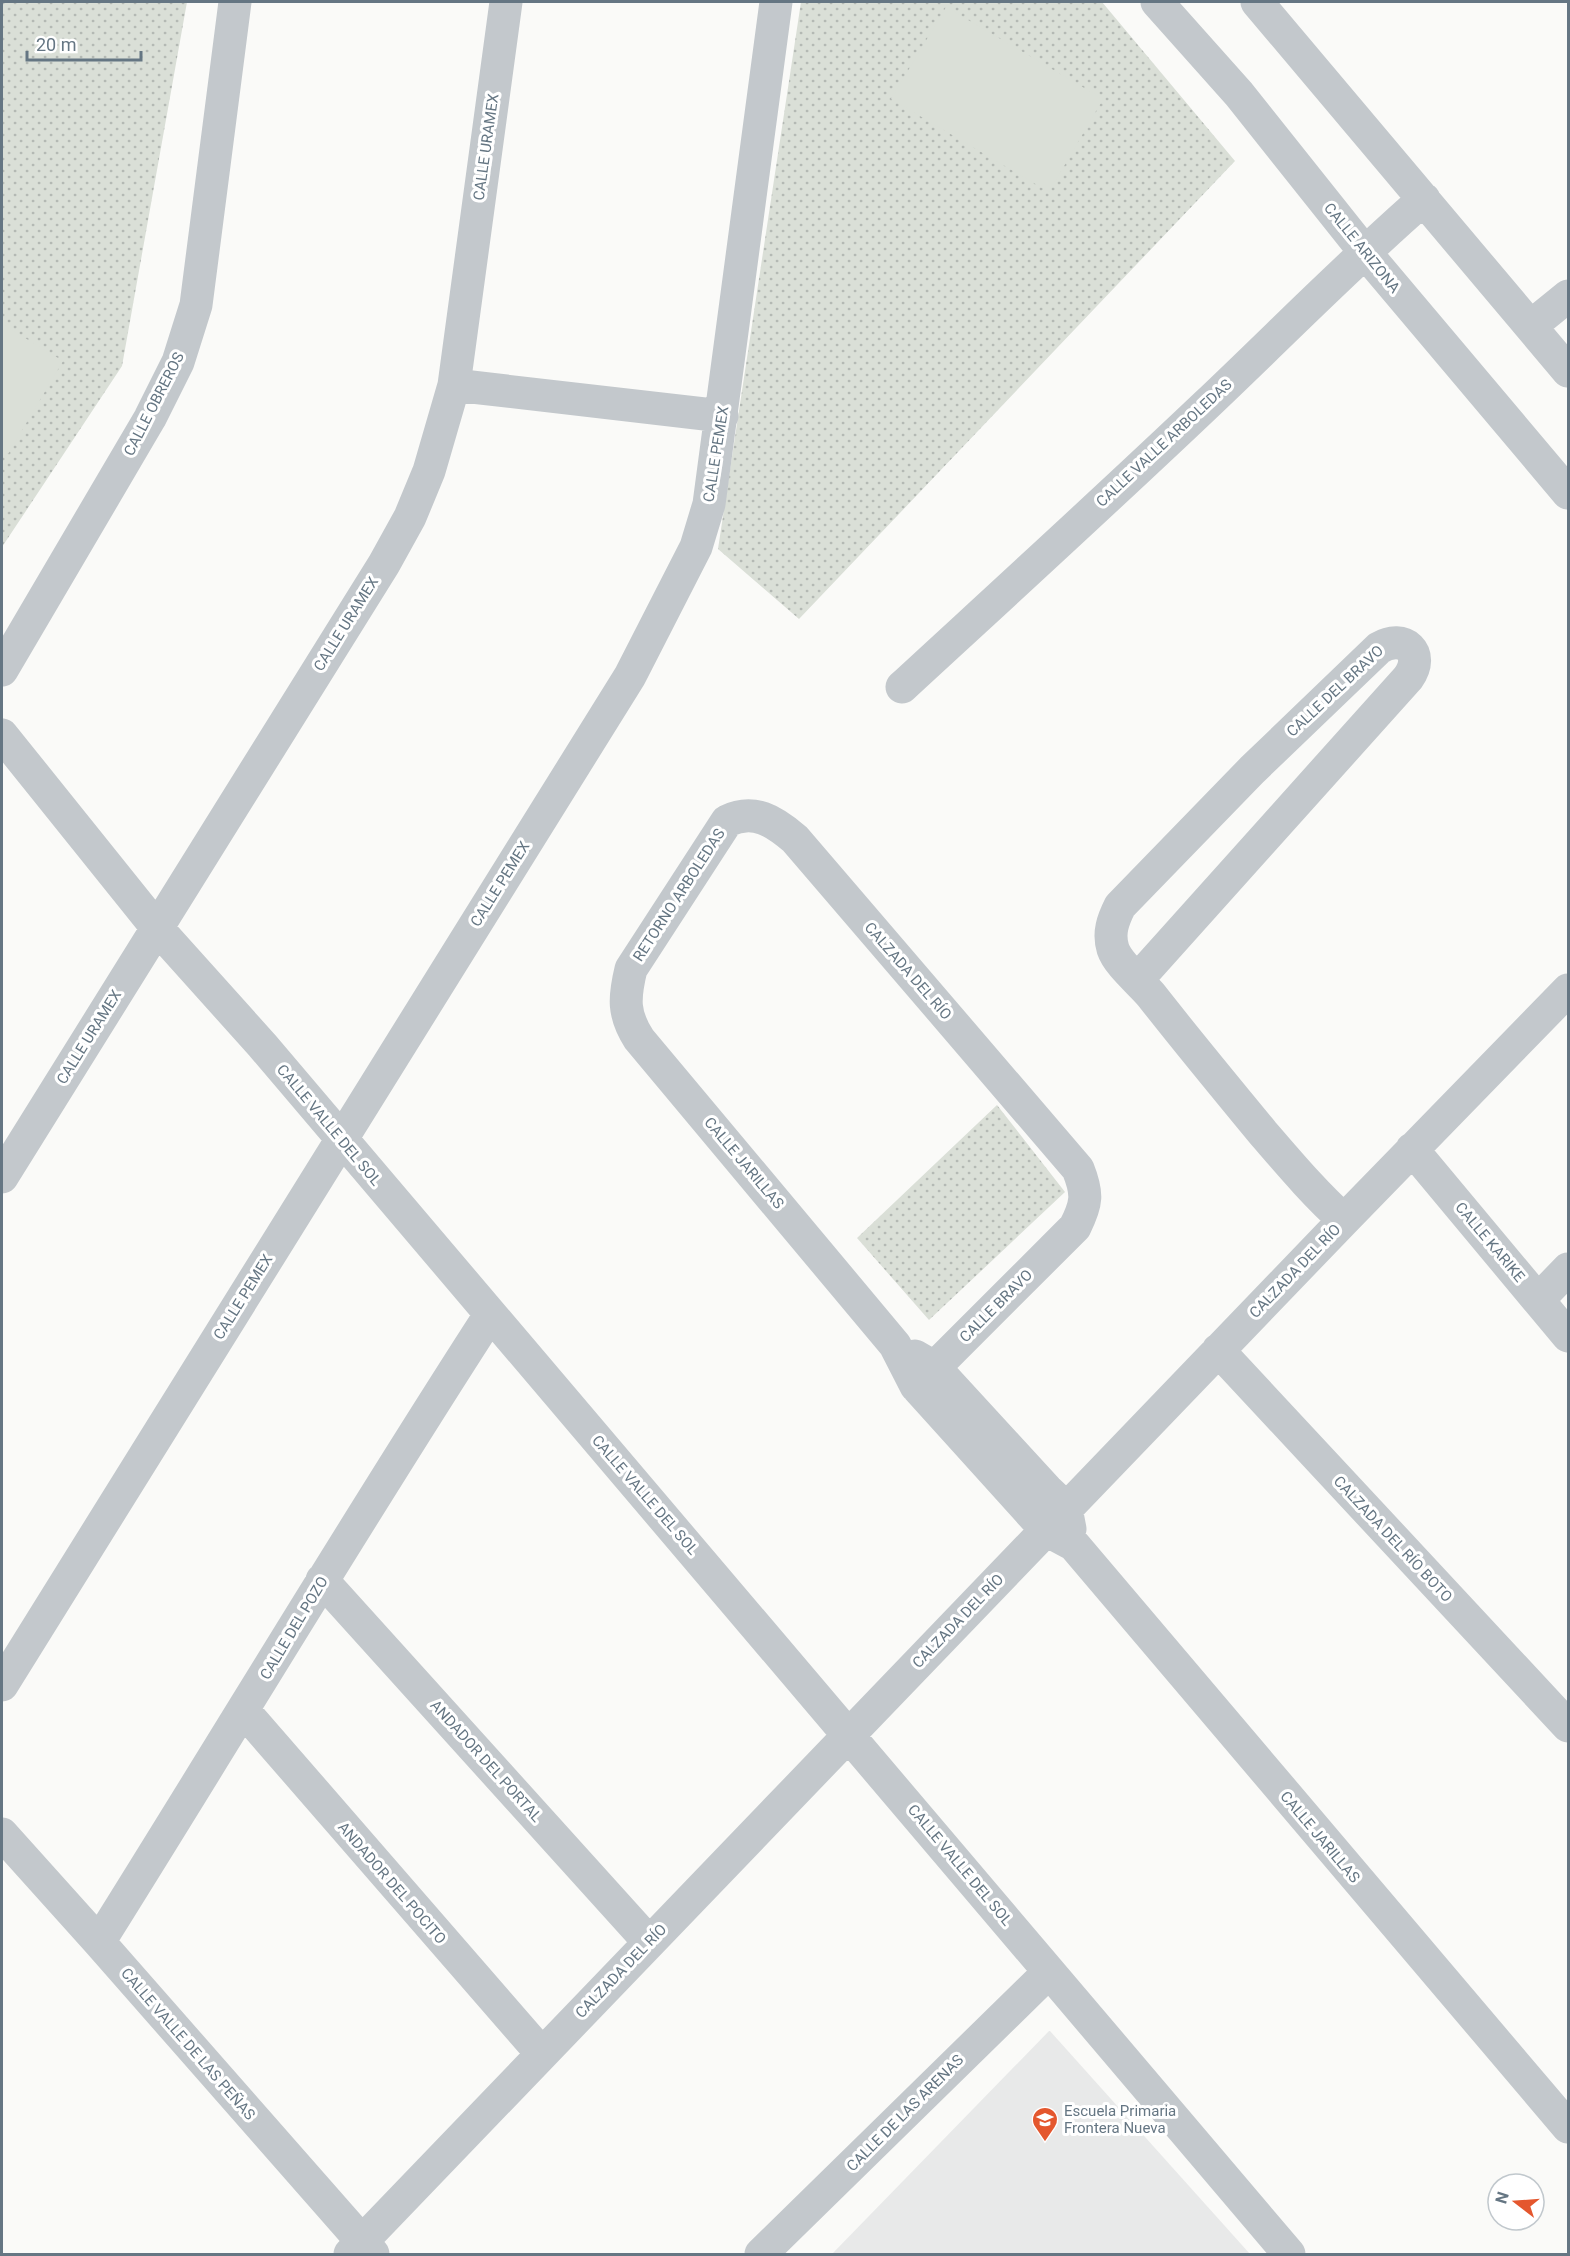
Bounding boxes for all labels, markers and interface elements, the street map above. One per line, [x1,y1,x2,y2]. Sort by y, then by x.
scale bar [27,24,141,62]
text: 20 m [36,34,76,55]
street label: CALLE URAMEX [470,92,502,202]
street label: CALLE ARIZONA [1320,199,1404,297]
street label: CALLE OBREROS [120,349,188,459]
street label: CALLE VALLE ARBOLEDAS [1092,375,1236,511]
street label: CALLE PEMEX [700,404,733,503]
street label: CALLE URAMEX [310,573,382,674]
street label: CALLE DEL BRAVO [1283,642,1387,740]
street label: RETORNO ARBOLEDAS [629,825,729,965]
street label: CALLE PEMEX [467,838,534,930]
street label: CALZADA DEL RÍO [861,918,955,1024]
street label: CALLE URAMEX [53,986,125,1087]
street label: CALLE VALLE DEL SOL [273,1061,385,1189]
street label: CALLE JARILLAS [700,1113,788,1213]
street label: CALLE KARIKE [1451,1199,1529,1286]
street label: CALZADA DEL RÍO [1246,1220,1344,1322]
street label: CALLE PEMEX [210,1251,277,1343]
street label: CALLE BRAVO [956,1266,1036,1346]
street label: CALLE VALLE DEL SOL [588,1432,702,1558]
street label: CALZADA DEL RÍO BOTO [1330,1472,1456,1606]
street label: CALZADA DEL RÍO [909,1570,1007,1672]
street label: CALLE DEL POZO [256,1573,332,1683]
street label: ANDADOR DEL PORTAL [426,1696,546,1826]
street label: CALLE JARILLAS [1276,1787,1364,1887]
street label: CALLE VALLE DEL SOL [904,1801,1016,1929]
street label: ANDADOR DEL POCITO [334,1818,450,1948]
street label: CALZADA DEL RÍO [572,1920,670,2022]
street label: CALLE VALLE DE LAS PEÑAS [117,1964,259,2124]
street label: CALLE DE LAS ARENAS [843,2051,967,2175]
place label: Escuela Primaria Frontera Nueva [1064,2102,1176,2137]
school or university icon: Escuela Primaria Frontera Nueva [1030,2105,1060,2143]
north arrow [1486,2172,1546,2232]
text: N [1491,2190,1513,2206]

